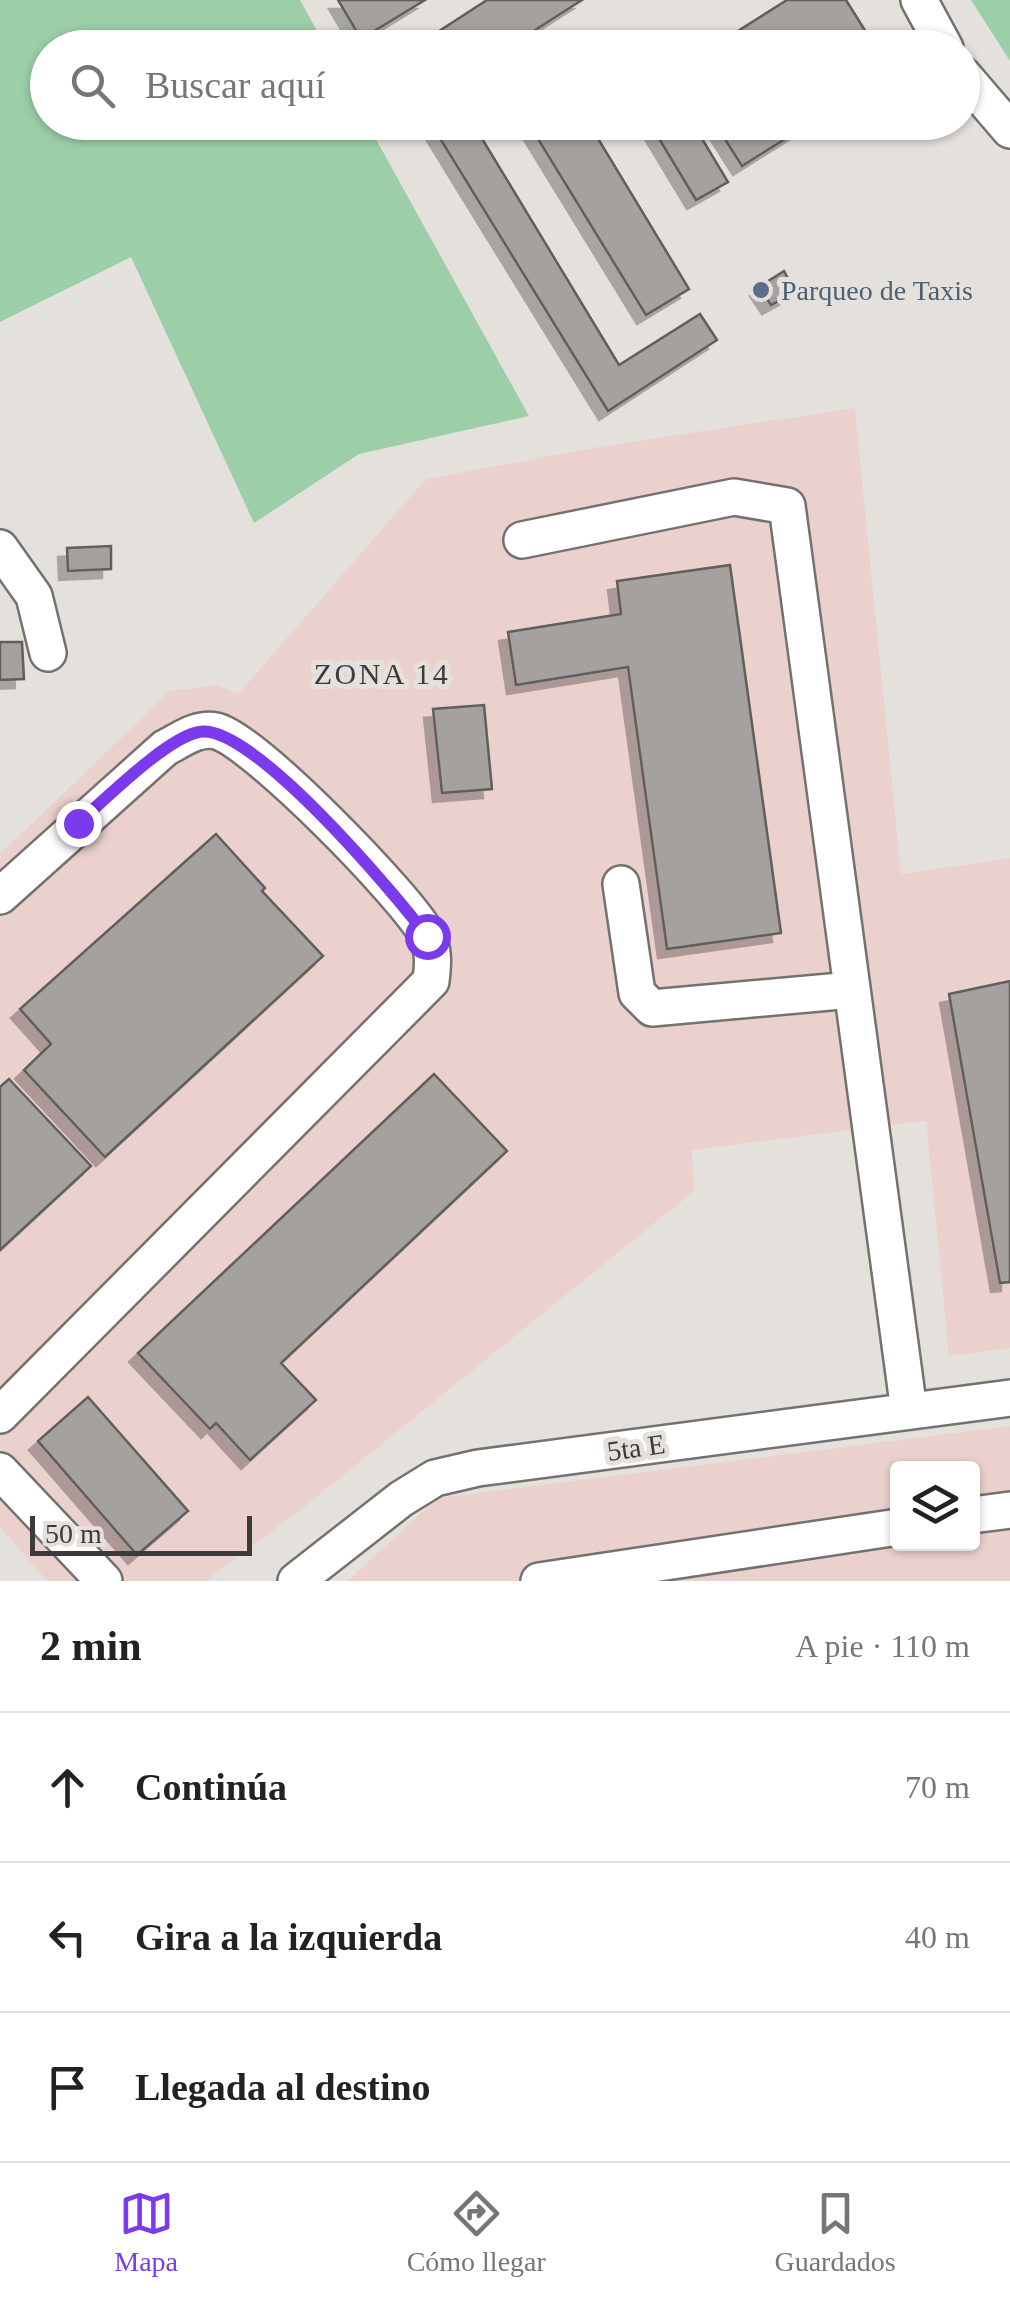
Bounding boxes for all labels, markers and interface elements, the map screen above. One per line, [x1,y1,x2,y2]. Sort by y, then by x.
search box [30,30,980,140]
icon: search [65,58,120,113]
text: Buscar aquí [145,64,325,106]
place label: Parqueo de Taxis [781,275,973,306]
marker: Parqueo de Taxis [750,279,772,301]
district label: ZONA 14 [314,657,450,690]
route end [56,801,102,847]
route start [405,914,451,960]
street label: 5ta E [605,1428,667,1467]
map controls [890,1461,980,1551]
button: layers [890,1461,980,1551]
scale bar [30,1511,252,1556]
text: 50 m [45,1518,102,1549]
text: 2 min [40,1623,142,1669]
text: A pie · 110 m [795,1628,970,1664]
icon: ahead [40,1760,95,1815]
text: Continúa [135,1766,287,1808]
text: 70 m [905,1769,970,1805]
icon: left [40,1910,95,1965]
text: Gira a la izquierda [135,1916,442,1958]
text: 40 m [905,1919,970,1955]
icon: arrive [40,2060,95,2115]
text: Llegada al destino [135,2066,431,2108]
tab: Mapa [114,2186,178,2278]
tab: Cómo llegar [407,2186,546,2278]
tab: Guardados [774,2186,896,2278]

